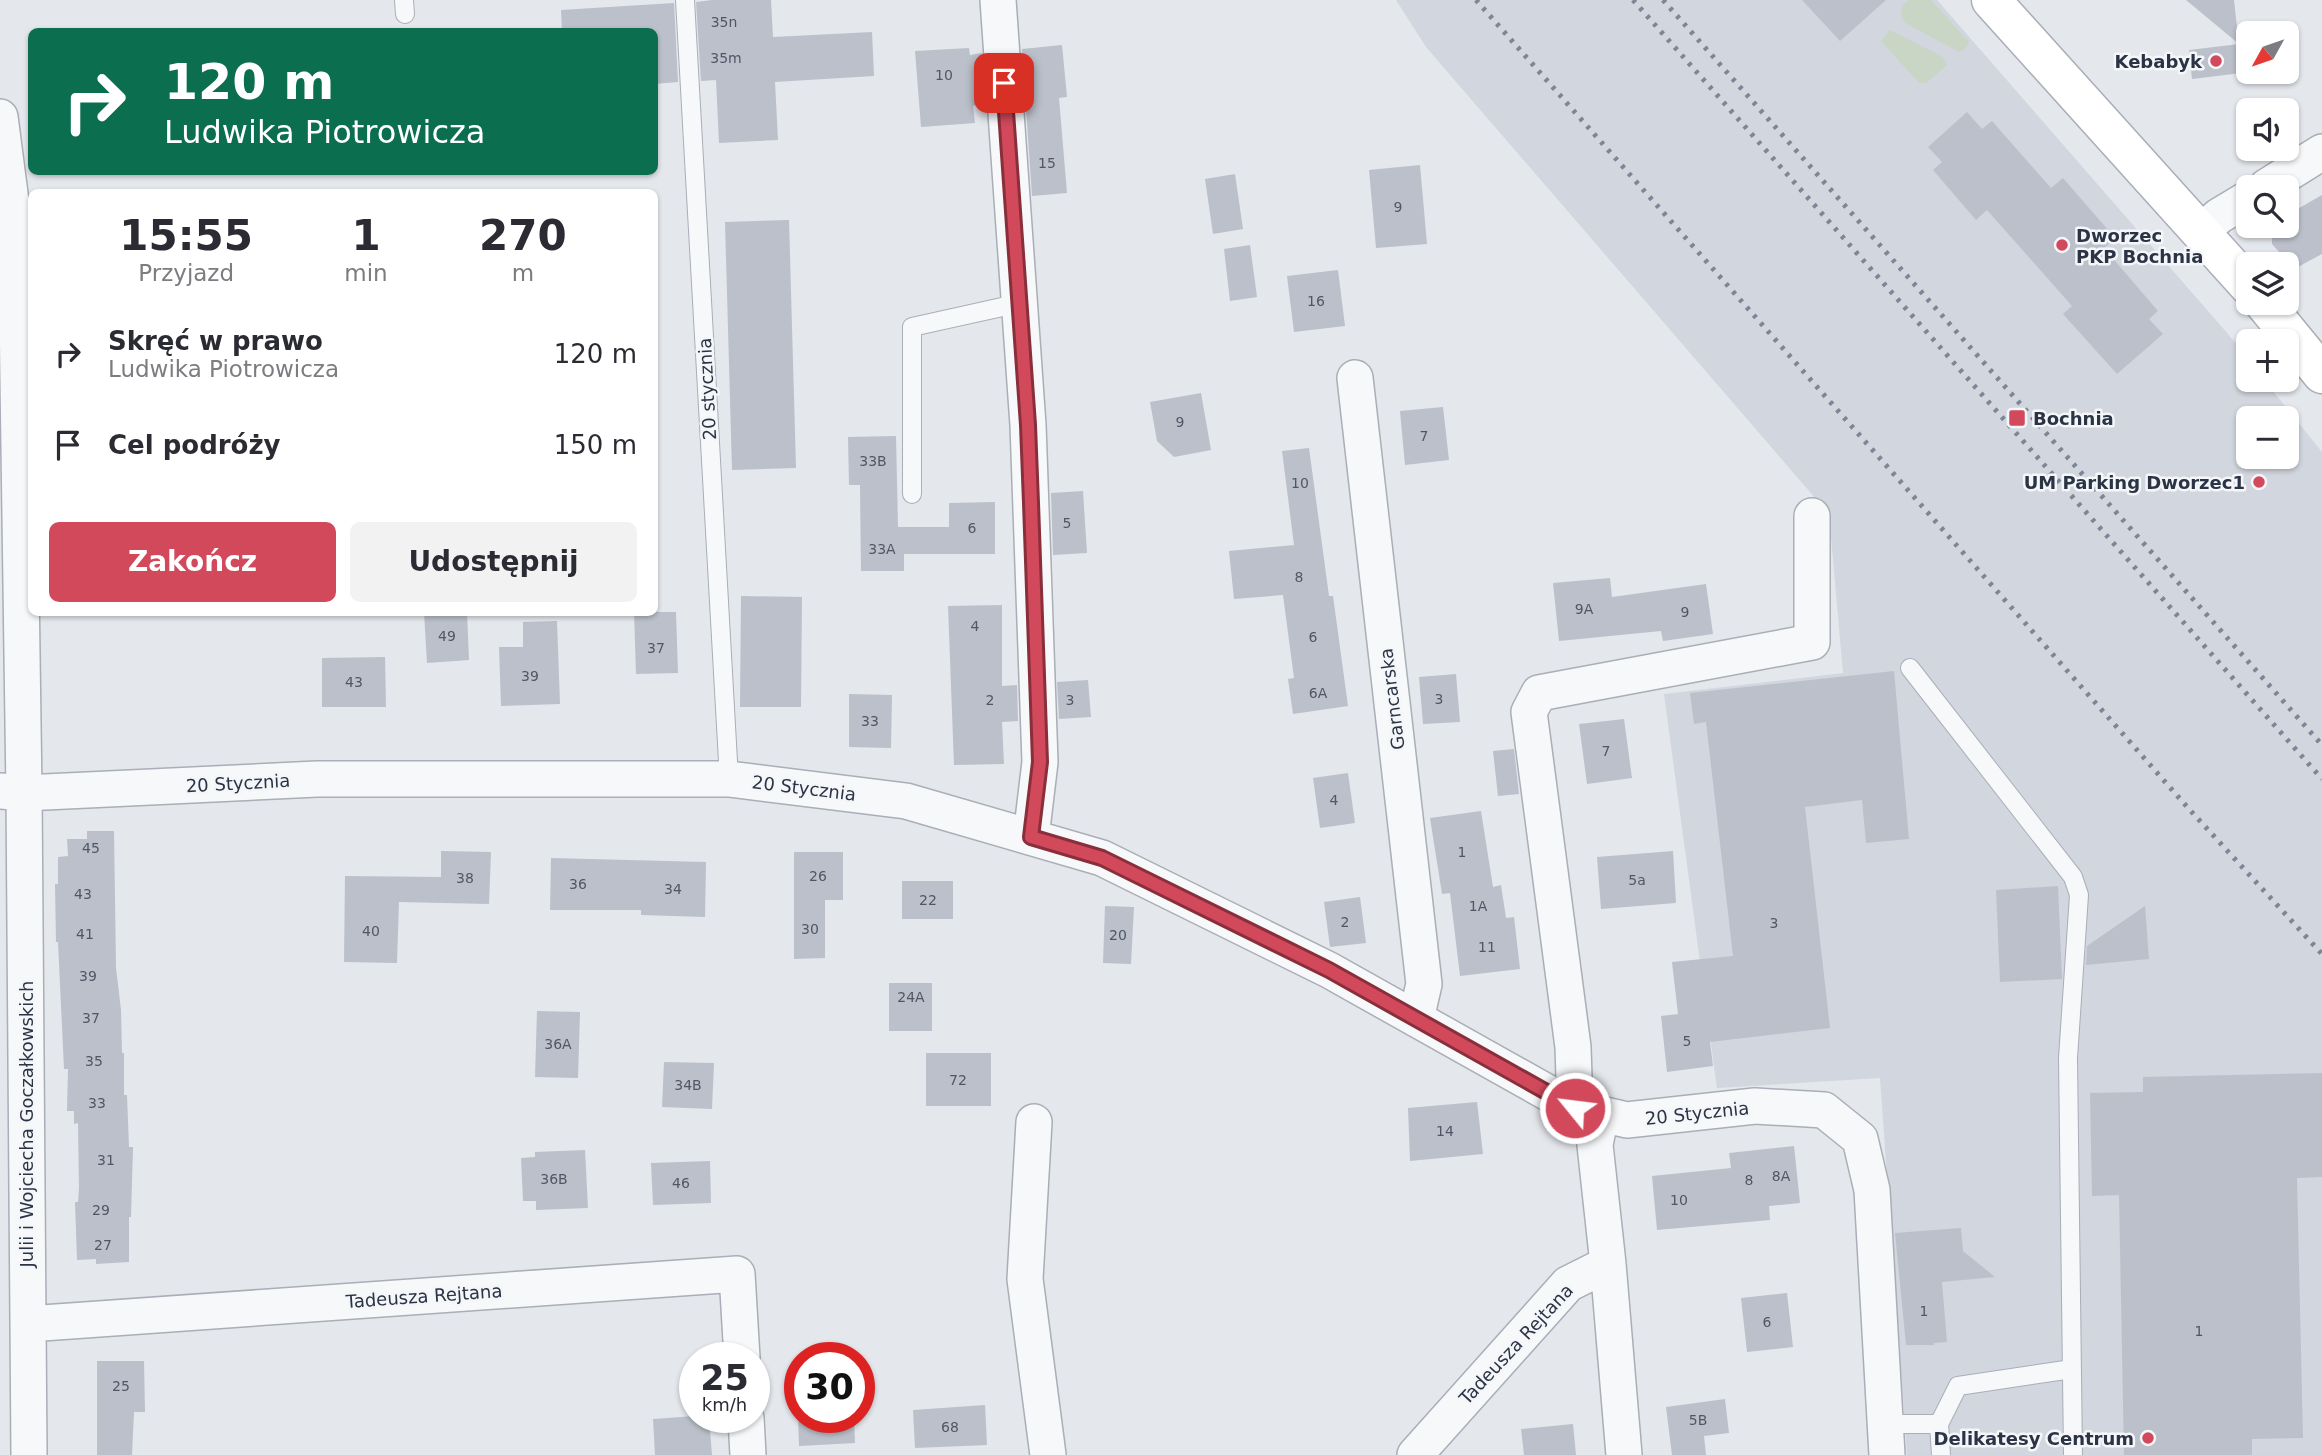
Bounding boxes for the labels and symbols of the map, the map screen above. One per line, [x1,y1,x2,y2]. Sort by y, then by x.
house number: 35n [711,14,737,30]
north arrow [2236,21,2300,84]
house number: 35m [710,50,742,66]
place label: Kebabyk [2115,51,2203,72]
pin [974,53,1034,113]
marker: Kebabyk [2208,53,2224,69]
house number: 10 [935,67,953,83]
house number: 15 [1038,155,1056,171]
house number: 9 [1394,199,1402,215]
place label: Dworzec PKP Bochnia [2076,225,2203,267]
marker: Dworzec PKP Bochnia [2054,237,2070,253]
house number: 16 [1307,293,1325,309]
street label: 20 stycznia [694,337,720,441]
marker: Bochnia [2007,408,2027,428]
place label: Bochnia [2033,408,2114,429]
house number: 9 [1176,414,1184,430]
house number: 7 [1420,428,1428,444]
house number: 33B [859,453,887,469]
place label: UM Parking Dworzec1 [2024,472,2245,493]
marker: UM Parking Dworzec1 [2251,474,2267,490]
house number: 10 [1291,475,1309,491]
house number: 5 [1063,515,1071,531]
house number: 6 [968,520,977,536]
house number: 33A [868,541,896,557]
house number: 8 [1295,569,1303,585]
house number: 9A [1575,601,1594,617]
house number: 9 [1681,604,1689,620]
house number: 4 [971,618,980,634]
house number: 49 [438,628,456,644]
house number: 6 [1309,629,1318,645]
house number: 37 [647,640,665,656]
street label: Garncarska [1375,647,1409,751]
house number: 39 [521,668,539,684]
house number: 43 [345,674,363,690]
house number: 6A [1309,685,1328,701]
house number: 3 [1435,691,1443,707]
house number: 2 [986,692,994,708]
house number: 3 [1066,692,1074,708]
house number: 33 [861,713,879,729]
house number: 7 [1602,743,1610,759]
street label: 20 Stycznia [185,770,291,796]
street label: 20 Stycznia [751,771,857,805]
house number: 4 [1330,792,1339,808]
house number: 45 [82,840,100,856]
house number: 1 [1458,844,1466,860]
house number: 26 [809,868,827,884]
house number: 38 [456,870,474,886]
house number: 5a [1628,872,1646,888]
house number: 36 [569,876,587,892]
house number: 34 [664,881,682,897]
house number: 43 [74,886,92,902]
house number: 22 [919,892,937,908]
house number: 1A [1469,898,1488,914]
house number: 2 [1341,914,1349,930]
house number: 3 [1770,915,1778,931]
house number: 30 [801,921,819,937]
house number: 40 [362,923,380,939]
house number: 41 [76,926,94,942]
house number: 20 [1109,927,1127,943]
house number: 11 [1478,939,1496,955]
house number: 39 [79,968,97,984]
street label: Julii i Wojciecha Goczałkowskich [16,980,37,1269]
house number: 24A [897,989,925,1005]
house number: 37 [82,1010,100,1026]
house number: 5 [1683,1033,1691,1049]
house number: 36A [544,1036,572,1052]
house number: 35 [85,1053,103,1069]
position arrow [1538,1071,1612,1145]
house number: 72 [949,1072,967,1088]
house number: 34B [674,1077,702,1093]
house number: 33 [88,1095,106,1111]
street label: 20 Stycznia [1644,1097,1750,1129]
house number: 14 [1436,1123,1454,1139]
house number: 31 [97,1152,115,1168]
house number: 8A [1772,1168,1791,1184]
house number: 36B [540,1171,568,1187]
house number: 8 [1745,1172,1753,1188]
house number: 46 [672,1175,690,1191]
house number: 10 [1670,1192,1688,1208]
house number: 29 [92,1202,110,1218]
house number: 27 [94,1237,112,1253]
street label: Tadeusza Rejtana [1454,1279,1577,1409]
street label: Tadeusza Rejtana [344,1280,503,1312]
house number: 1 [1920,1303,1928,1319]
house number: 6 [1763,1314,1772,1330]
house number: 1 [2195,1323,2203,1339]
speed limit sign: 30 [784,1342,875,1433]
house number: 25 [112,1378,130,1394]
house number: 5B [1689,1412,1707,1428]
house number: 68 [941,1419,959,1435]
place label: Delikatesy Centrum [1934,1428,2134,1449]
marker: Delikatesy Centrum [2140,1430,2156,1446]

